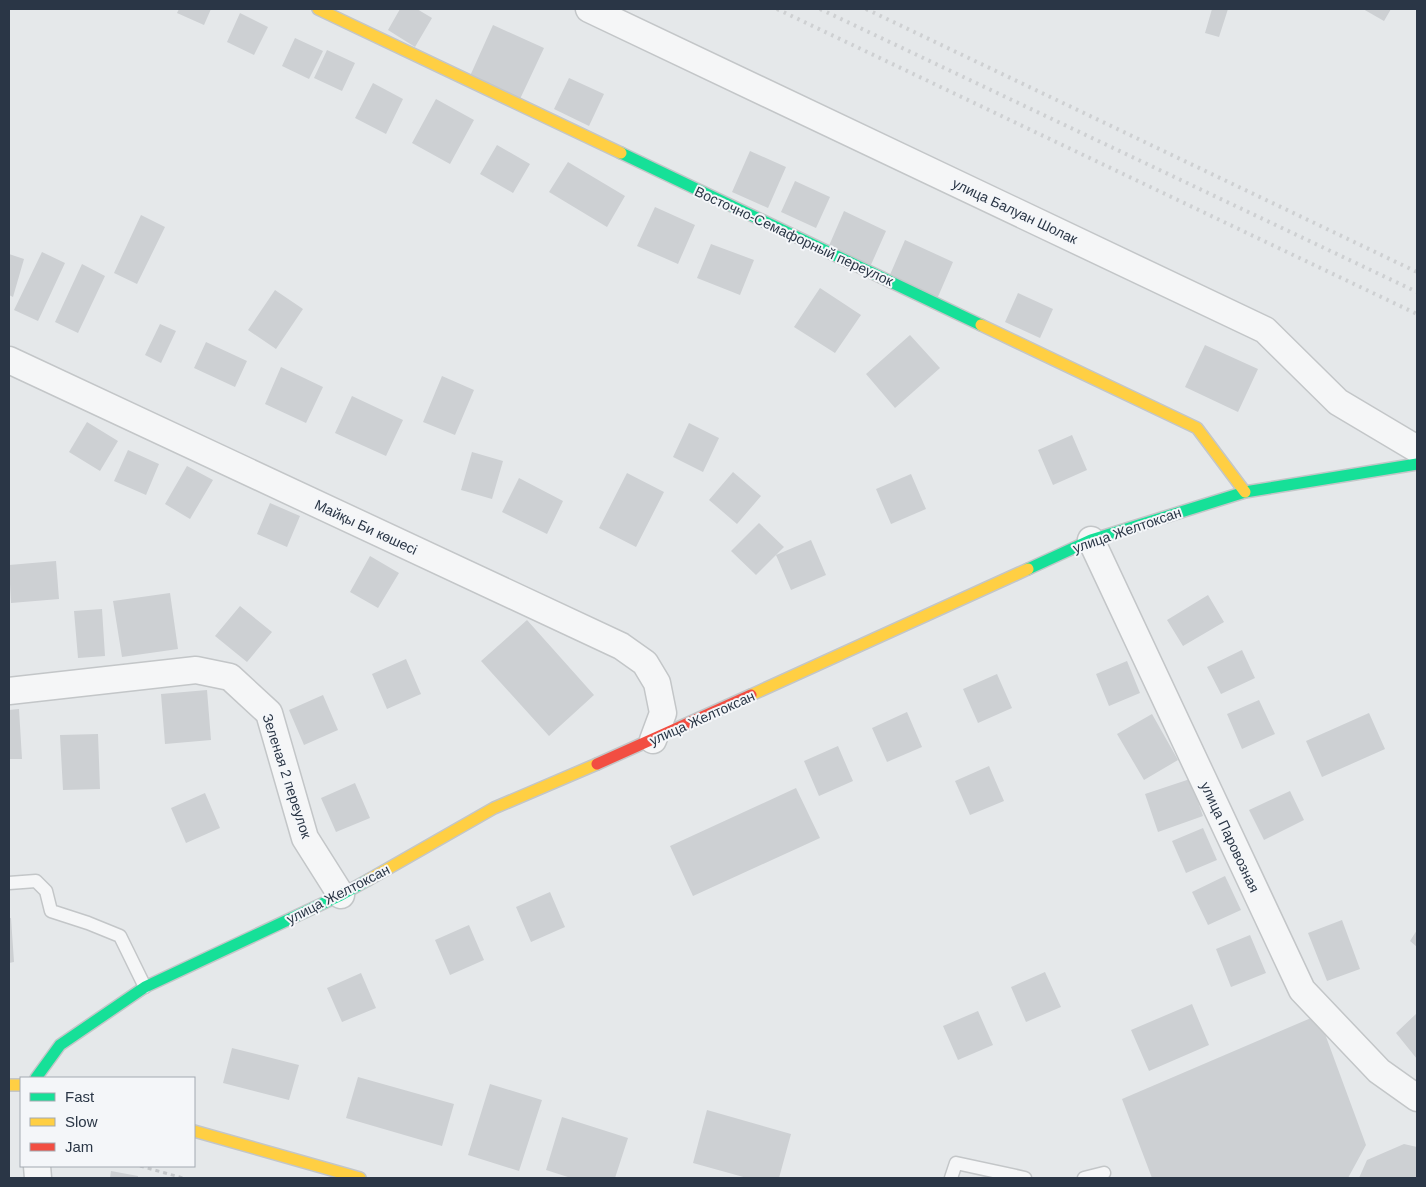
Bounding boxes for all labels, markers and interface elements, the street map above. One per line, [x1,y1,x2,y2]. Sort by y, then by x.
street label: улица Балуан Шолак [950,175,1081,247]
street label: Восточно-Семафорный переулок [692,183,896,289]
street label: Майқы Би көшесі [312,496,420,558]
street label: улица Желтоксан [1071,504,1183,556]
street label: улица Желтоксан [647,688,757,748]
street label: Зеленая 2 переулок [259,712,315,841]
street label: улица Паровозная [1197,779,1263,895]
street label: улица Желтоксан [284,861,392,927]
legend [20,1077,195,1167]
text: Fast [65,1088,95,1105]
text: Slow [65,1113,98,1130]
text: Jam [65,1138,93,1155]

